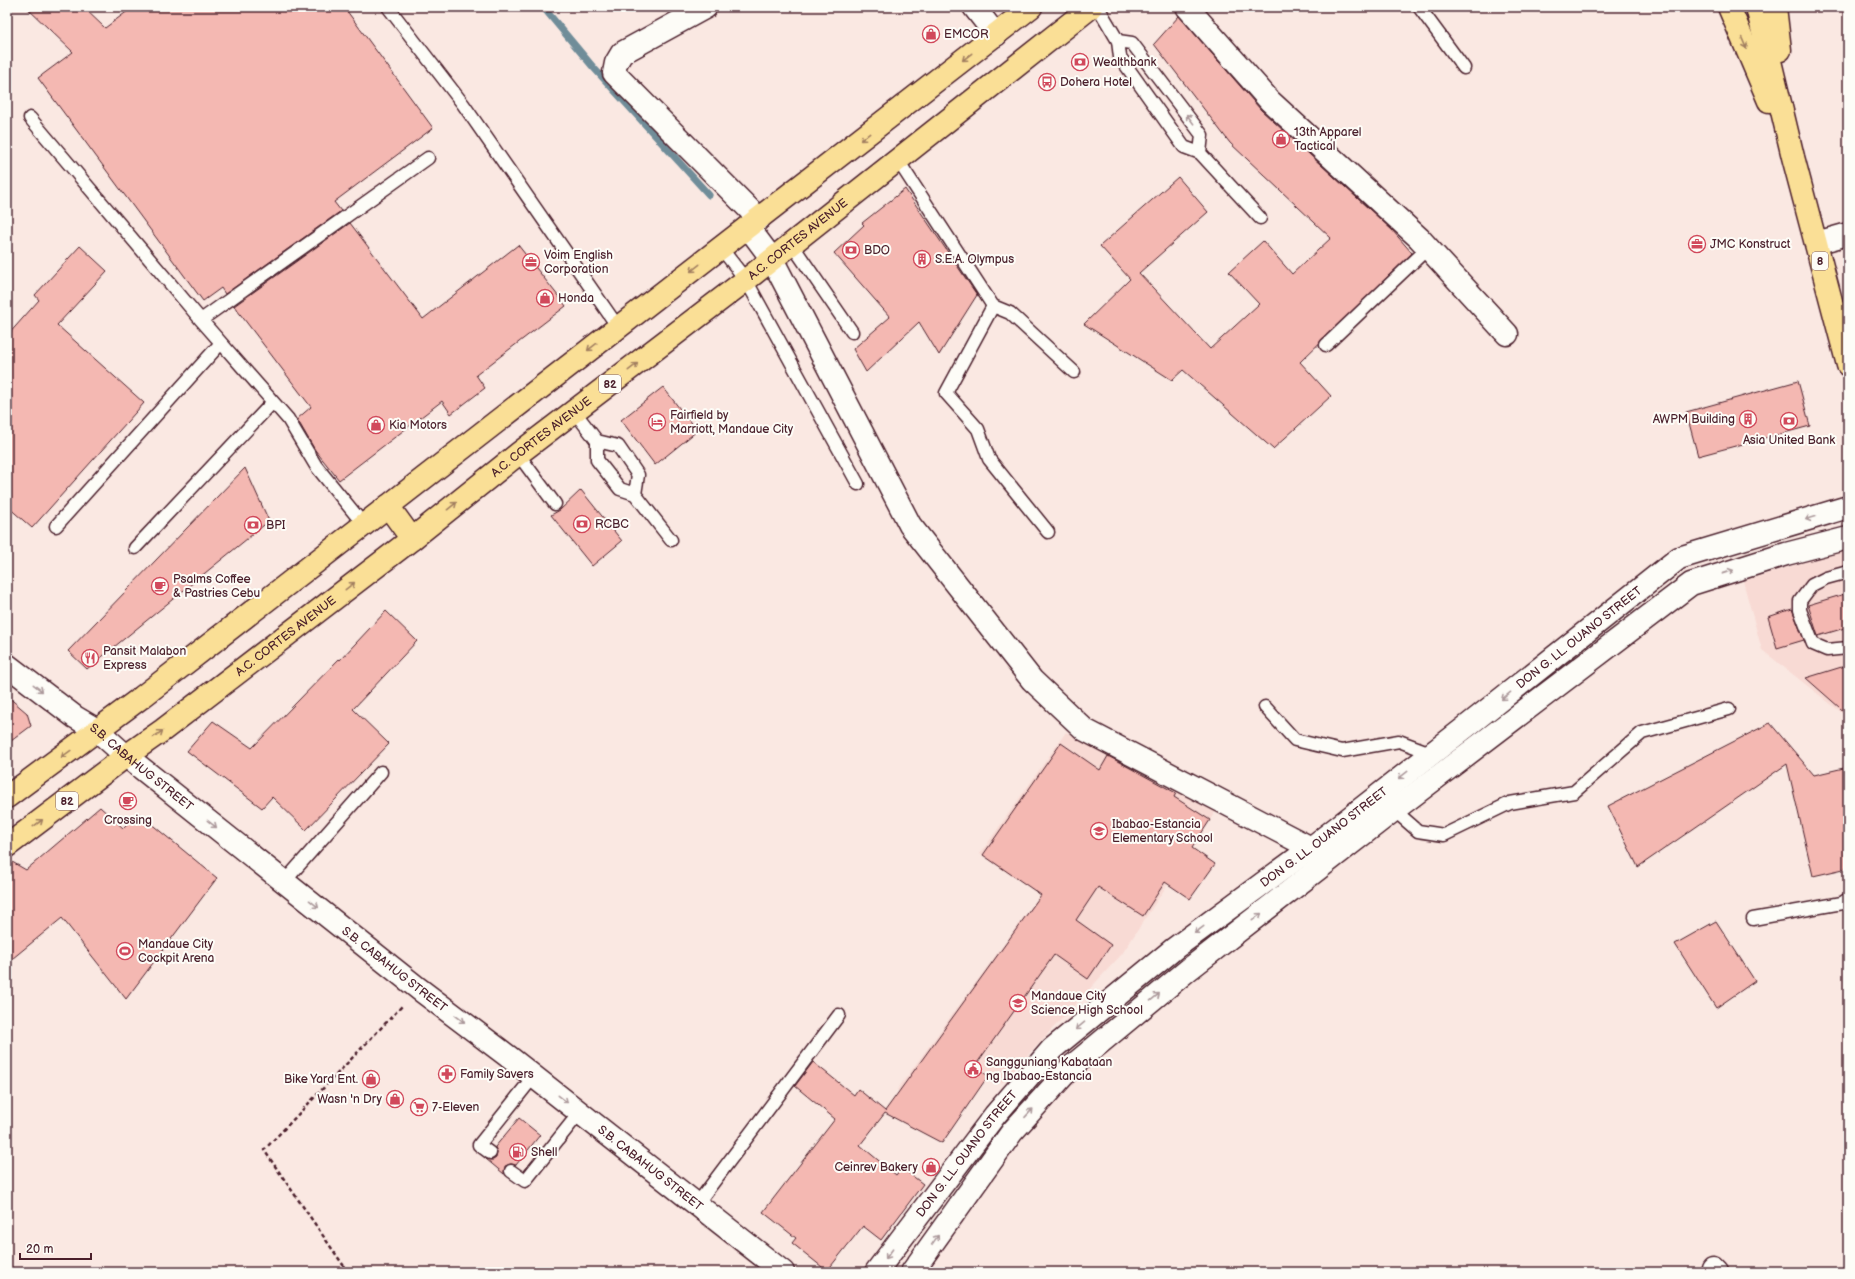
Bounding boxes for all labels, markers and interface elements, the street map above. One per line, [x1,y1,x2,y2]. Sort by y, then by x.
shop icon: EMCOR [921,24,941,44]
place label: EMCOR [944,27,989,42]
one-way arrow [1741,36,1749,48]
bank icon: Wealthbank [1070,52,1090,72]
one-way arrow [962,53,973,61]
place label: Wealthbank [1093,55,1157,70]
bus stop icon: Dohera Hotel [1037,72,1057,92]
place label: Dohera Hotel [1060,75,1132,90]
one-way arrow [1186,113,1194,124]
place label: 13th Apparel Tactical [1294,125,1362,154]
shop icon: 13th Apparel Tactical [1271,129,1291,149]
one-way arrow [859,132,870,141]
street label: A.C. CORTES AVENUE [745,195,851,283]
office icon: JMC Konstruct [1687,234,1707,254]
place label: JMC Konstruct [1710,237,1791,252]
bank icon: BDO [841,240,861,260]
place label: BDO [864,243,890,258]
place label: Voim English Corporation [544,248,613,277]
building icon: S.E.A. Olympus [912,249,932,269]
office icon: Voim English Corporation [521,252,541,272]
place label: S.E.A. Olympus [935,252,1014,267]
road number: 8 [1812,252,1828,270]
one-way arrow [690,263,701,272]
shop icon: Honda [535,288,555,308]
place label: Honda [558,291,594,306]
one-way arrow [587,343,598,351]
one-way arrow [627,362,638,371]
road number: 82 [599,375,621,393]
street label: A.C. CORTES AVENUE [488,394,595,481]
place label: Fairfield by Marriott, Mandaue City [670,408,794,437]
building icon: AWPM Building [1738,409,1758,429]
bank icon: Asia United Bank [1779,411,1799,431]
hotel icon: Fairfield by Marriott, Mandaue City [647,412,667,432]
place label: AWPM Building [1653,412,1735,427]
shop icon: Kia Motors [366,415,386,435]
place label: Kia Motors [389,418,447,433]
place label: Asia United Bank [1743,433,1835,448]
one-way arrow [447,502,458,511]
bank icon: RCBC [572,514,592,534]
bank icon: BPI [243,515,263,535]
one-way arrow [1804,515,1817,522]
place label: RCBC [595,517,629,532]
place label: BPI [266,518,286,533]
one-way arrow [1722,568,1735,575]
place label: Psalms Coffee & Pastries Cebu [173,572,260,601]
cafe icon: Psalms Coffee & Pastries Cebu [150,576,170,596]
one-way arrow [345,582,356,591]
street label: DON G. LL. OUANO STREET [1513,583,1646,692]
street label: A.C. CORTES AVENUE [233,593,339,680]
place label: Pansit Malabon Express [103,644,186,673]
restaurant icon: Pansit Malabon Express [80,648,100,668]
one-way arrow [32,684,43,693]
one-way arrow [1500,691,1511,700]
street label: S.B. CABAHUG STREET [87,720,197,815]
one-way arrow [153,730,164,738]
one-way arrow [60,750,71,758]
one-way arrow [1397,771,1408,779]
street label: DON G. LL. OUANO STREET [1258,784,1391,891]
cafe icon: Crossing [118,791,138,811]
road number: 82 [56,792,78,810]
place label: Crossing [104,813,152,828]
place label: Ibabao-Estancia Elementary School [1112,817,1213,846]
one-way arrow [33,819,44,827]
one-way arrow [206,819,217,828]
school or university icon: Ibabao-Estancia Elementary School [1089,821,1109,841]
one-way arrow [308,900,319,909]
one-way arrow [1252,912,1263,921]
street label: S.B. CABAHUG STREET [339,924,451,1016]
one-way arrow [1194,926,1205,934]
place label: Mandaue City Cockpit Arena [138,937,215,966]
sports icon: Mandaue City Cockpit Arena [115,941,135,961]
place label: Mandaue City Science High School [1031,989,1143,1018]
school or university icon: Mandaue City Science High School [1008,993,1028,1013]
one-way arrow [1150,993,1161,1002]
one-way arrow [454,1015,465,1024]
one-way arrow [1075,1022,1086,1031]
place label: Sangguniang Kabataan ng Ibabao-Estancia [986,1055,1113,1084]
public building icon: Sangguniang Kabataan ng Ibabao-Estancia [963,1059,983,1079]
pharmacy icon: Family Savers [437,1064,457,1084]
place label: Family Savers [460,1067,534,1082]
shop icon: Bike Yard Ent. [361,1069,381,1089]
place label: Bike Yard Ent. [284,1072,358,1087]
street label: DON G. LL. OUANO STREET [913,1087,1021,1220]
shop icon: Wasn 'n Dry [385,1089,405,1109]
place label: Wasn 'n Dry [317,1092,383,1107]
one-way arrow [557,1095,568,1103]
supermarket icon: 7-Eleven [409,1097,429,1117]
place label: 7-Eleven [432,1100,480,1115]
one-way arrow [1024,1108,1033,1119]
street label: S.B. CABAHUG STREET [594,1122,706,1215]
fuel station icon: Shell [508,1142,528,1162]
place label: Shell [531,1145,557,1160]
shop icon: Ceinrev Bakery [921,1157,941,1177]
place label: Ceinrev Bakery [834,1160,919,1175]
scale bar [20,1235,91,1261]
one-way arrow [931,1235,939,1246]
text: 20 m [26,1242,53,1257]
one-way arrow [885,1248,894,1259]

